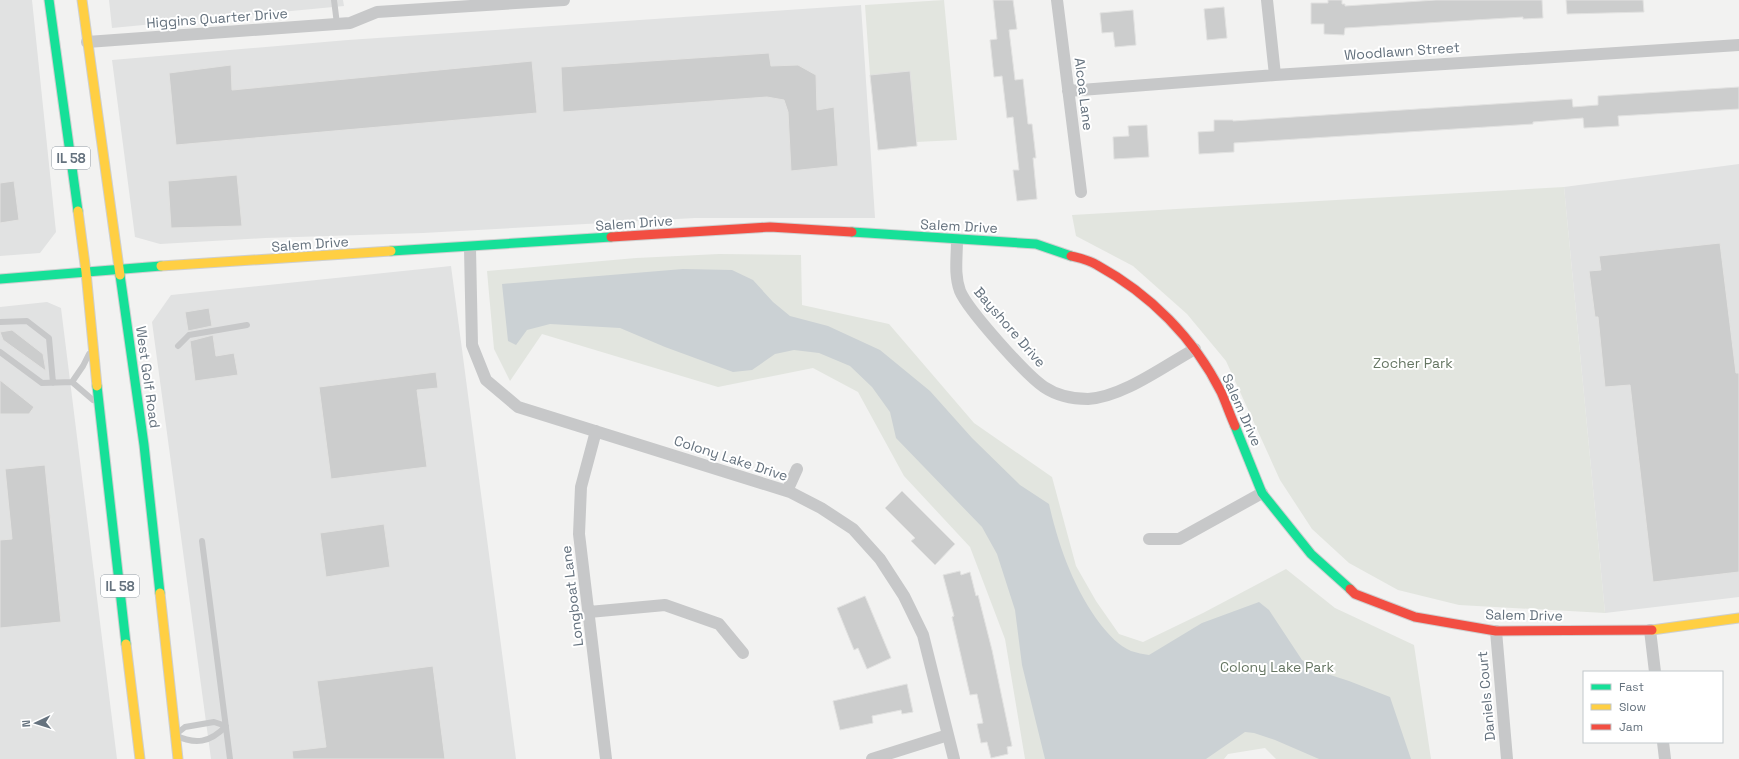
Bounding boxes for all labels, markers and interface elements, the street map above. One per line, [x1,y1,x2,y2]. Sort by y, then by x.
street label: Higgins Quarter Drive [146,4,288,32]
street label: Woodlawn Street [1344,38,1460,64]
street label: Alcoa Lane [1071,56,1097,132]
road number: IL 58 [52,147,90,169]
street label: Salem Drive [595,211,673,235]
street label: Salem Drive [920,215,998,237]
street label: Salem Drive [271,232,349,256]
street label: Bayshore Drive [970,283,1050,371]
street label: West Golf Road [132,325,164,429]
park label: Zocher Park [1373,354,1453,372]
street label: Salem Drive [1218,371,1266,449]
street label: Colony Lake Drive [672,431,790,485]
street label: Longboat Lane [557,544,587,648]
road number: IL 58 [101,575,139,597]
street label: Salem Drive [1485,605,1563,625]
street label: Daniels Court [1473,650,1499,742]
park label: Colony Lake Park [1220,658,1335,676]
legend [1583,671,1723,743]
text: Fast [1619,679,1644,695]
text: Slow [1619,699,1646,715]
north arrow [16,703,56,743]
text: Jam [1619,719,1643,735]
text: N [19,720,33,728]

